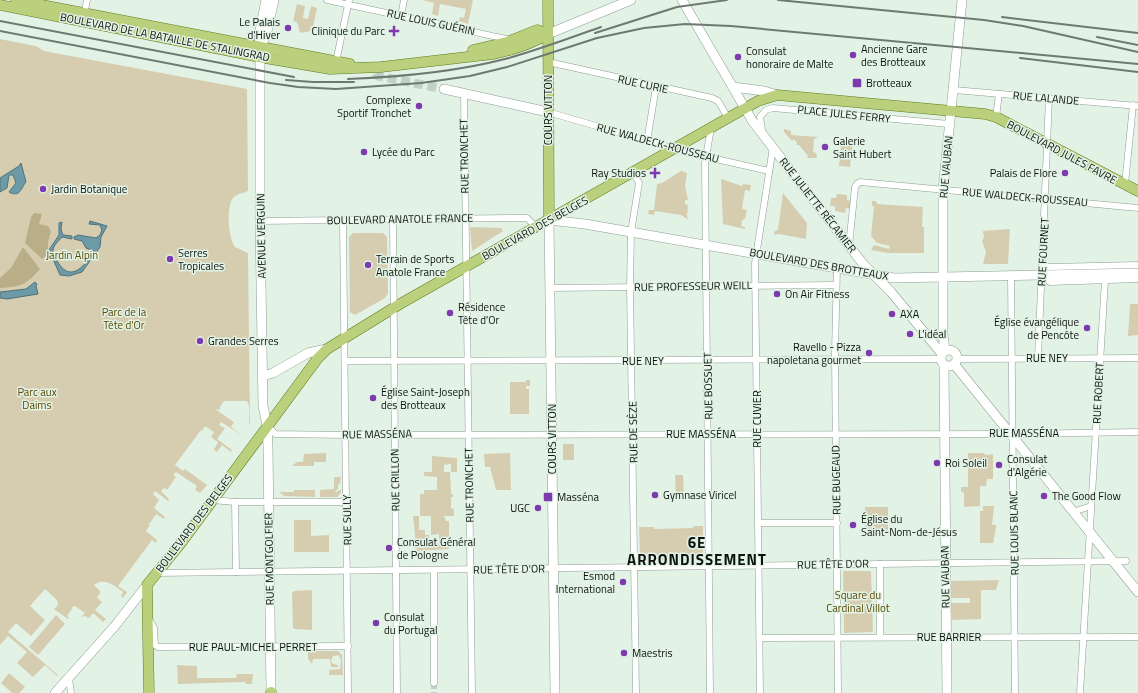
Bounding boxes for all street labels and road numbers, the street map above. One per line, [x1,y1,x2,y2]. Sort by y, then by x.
street label: RUE LOUIS GUÉRIN [385,5,477,39]
street label: BOULEVARD DE LA BATAILLE DE STALINGRAD [59,9,271,65]
street label: RUE CURIE [616,71,670,97]
street label: COURS VITTON [540,75,556,145]
street label: RUE LALANDE [1012,87,1080,109]
street label: PLACE JULES FERRY [797,101,892,127]
street label: BOULEVARD JULES FAVRE [1004,116,1120,188]
street label: RUE TRONCHET [455,118,473,194]
street label: RUE WALDECK-ROUSSEAU [595,119,721,167]
street label: RUE VAUBAN [935,135,957,199]
street label: RUE JULIETTE RÉCAMIER [776,154,860,256]
street label: RUE WALDECK-ROUSSEAU [961,184,1089,210]
street label: BOULEVARD DES BELGES [479,192,591,264]
street label: AVENUE VERGUIN [252,193,270,279]
street label: BOULEVARD ANATOLE FRANCE [327,210,473,228]
street label: RUE FOURNET [1033,217,1053,287]
street label: BOULEVARD DES BROTTEAUX [748,244,890,284]
street label: RUE PROFESSEUR WEILL [634,277,753,295]
street label: RUE NEY [1026,350,1068,366]
street label: RUE BOSSUET [699,352,717,420]
street label: RUE NEY [622,353,664,369]
street label: RUE ROBERT [1088,362,1108,424]
street label: RUE CUVIER [749,390,765,448]
street label: RUE DE SÈZE [624,401,642,463]
street label: COURS VITTON [544,404,560,474]
street label: RUE MASSÉNA [342,425,413,443]
street label: RUE MASSÉNA [989,425,1059,441]
street label: RUE MASSÉNA [666,426,736,442]
street label: RUE BUGEAUD [827,445,845,515]
street label: RUE TRONCHET [460,447,478,523]
street label: RUE CRILLON [386,448,404,512]
street label: BOULEVARD DES BELGES [152,470,236,576]
street label: RUE LOUIS BLANC [1005,490,1023,576]
street label: RUE SULLY [339,494,355,546]
street label: RUE MONTGOLFIER [260,512,278,605]
street label: RUE VAUBAN [936,546,954,608]
street label: RUE TÊTE D'OR [797,555,869,573]
street label: RUE TÊTE D'OR [473,560,545,578]
street label: RUE BARRIER [917,629,982,645]
street label: RUE PAUL-MICHEL PERRET [189,639,317,655]

